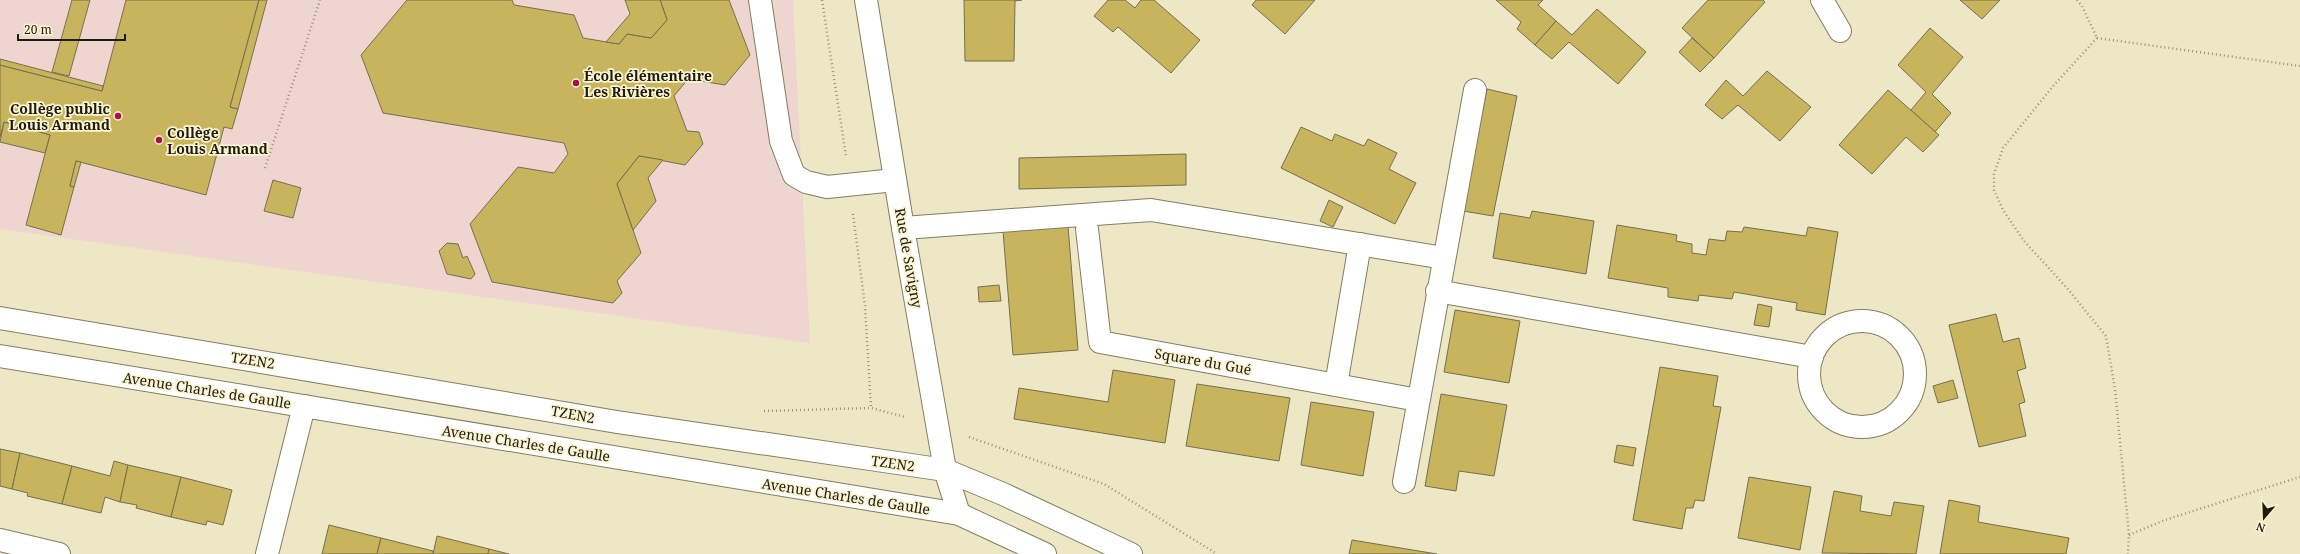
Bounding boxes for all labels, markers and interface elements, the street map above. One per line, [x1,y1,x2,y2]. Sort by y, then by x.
scale bar [18,16,125,42]
text: 20 m [24,21,52,38]
place label: École élémentaire Les Rivières [584,66,712,101]
marker: École élémentaire Les Rivières [571,78,581,88]
place label: Collège public Louis Armand [9,99,110,134]
marker: Collège public Louis Armand [113,111,123,121]
place label: Collège Louis Armand [167,123,268,158]
marker: Collège Louis Armand [154,135,164,145]
street label: Rue de Savigny [891,207,927,310]
street label: Square du Gué [1153,343,1253,379]
street label: TZEN2 [230,347,276,373]
street label: Avenue Charles de Gaulle [122,367,292,413]
street label: TZEN2 [550,401,596,427]
street label: Avenue Charles de Gaulle [441,420,611,466]
street label: TZEN2 [870,451,916,475]
street label: Avenue Charles de Gaulle [761,473,931,519]
north arrow [2244,498,2284,538]
text: N [2254,519,2267,536]

